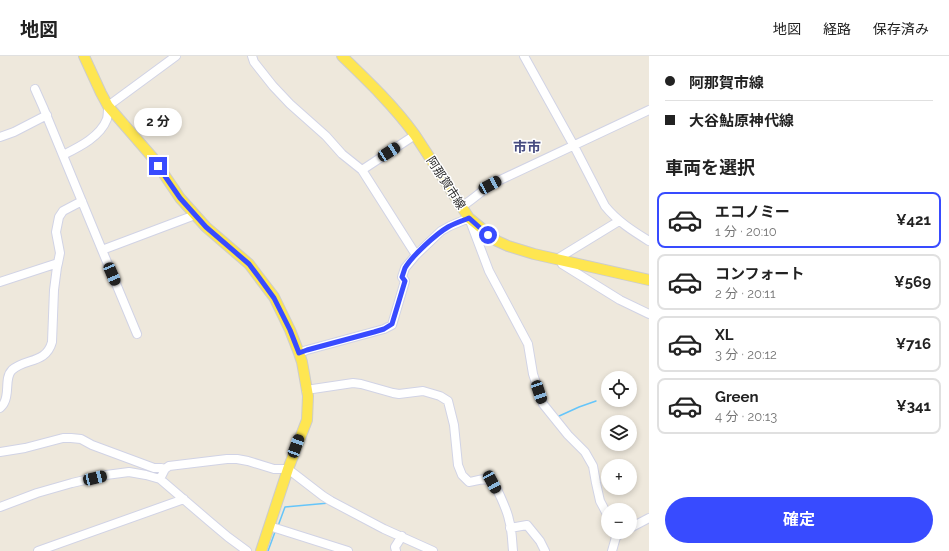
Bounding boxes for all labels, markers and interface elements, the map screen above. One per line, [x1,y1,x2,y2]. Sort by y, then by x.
text: 地図 [20,18,58,40]
text: 地図 [773,21,801,37]
text: 経路 [823,21,851,37]
text: 保存済み [873,21,929,37]
text: 阿那賀市線 [689,74,764,92]
callout: 2 分 [134,108,182,136]
text: 大谷鮎原神代線 [689,112,794,130]
text: 2 分 [146,114,170,129]
district label: 市市 [513,139,541,155]
car [376,140,402,164]
street label: 阿那賀市線 [424,154,468,212]
route end [149,157,167,175]
text: 車両を選択 [665,157,755,178]
car [477,174,503,196]
icon: car [667,202,703,238]
text: エコノミー [715,203,790,221]
text: ¥421 [896,211,931,229]
text: 1 分 · 20:10 [715,224,777,239]
route start [479,226,497,244]
car [102,261,122,287]
icon: car [667,264,703,300]
text: コンフォート [715,265,805,283]
text: ¥569 [894,273,931,291]
text: 2 分 · 20:11 [715,286,775,301]
icon: car [667,326,703,362]
text: XL [715,326,733,344]
text: ¥716 [895,335,931,353]
text: 3 分 · 20:12 [715,347,777,362]
map controls [601,371,637,539]
button: locate [601,371,637,407]
car [530,379,548,405]
icon: car [667,388,703,424]
text: Green [715,388,759,406]
text: ¥341 [896,397,931,415]
text: 4 分 · 20:13 [715,409,777,424]
button: layers [601,415,637,451]
car [286,433,306,459]
button: + [601,459,637,495]
car [82,469,108,487]
car [481,469,503,495]
button: 確定 [665,497,933,543]
button: − [601,503,637,539]

